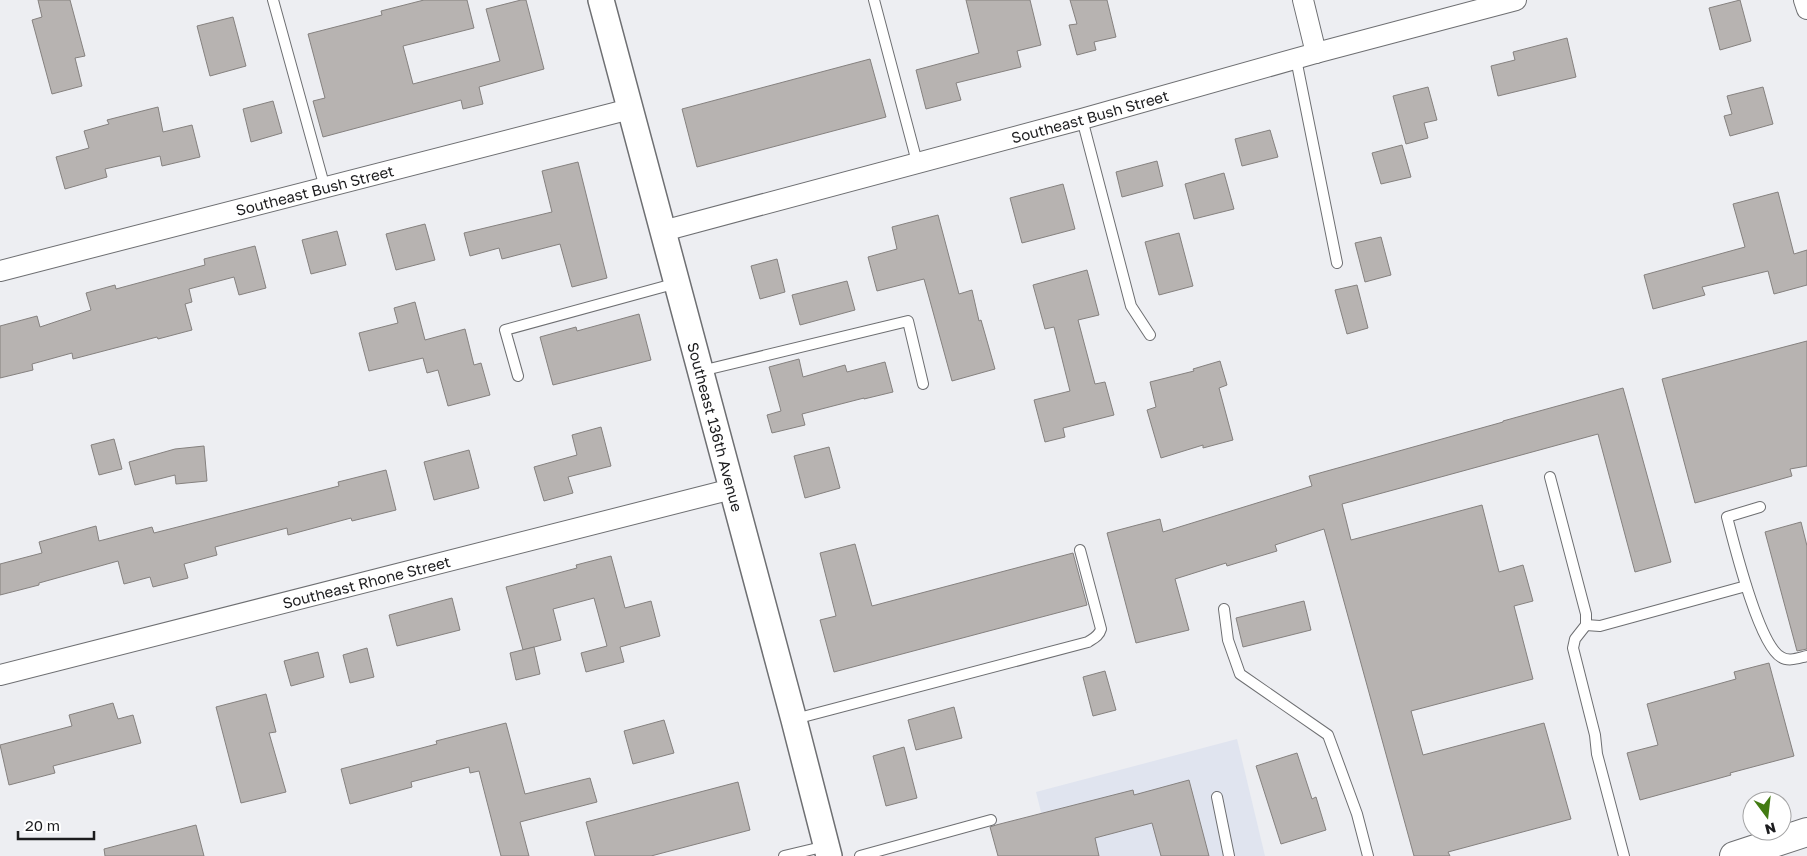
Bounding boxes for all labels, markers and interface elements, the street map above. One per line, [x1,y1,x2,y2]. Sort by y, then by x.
street label: Southeast Bush Street [1009,86,1171,147]
street label: Southeast Bush Street [234,161,396,219]
street label: Southeast 136th Avenue [684,340,747,514]
street label: Southeast Rhone Street [281,552,452,612]
north arrow [1742,791,1792,841]
scale bar [18,808,94,840]
text: 20 m [25,816,60,834]
text: N [1763,819,1778,839]

